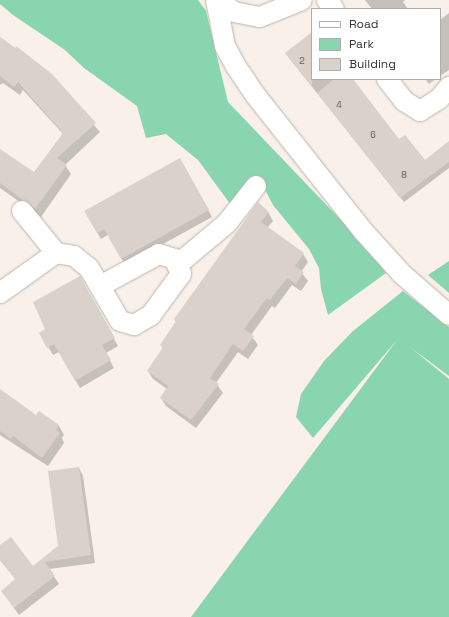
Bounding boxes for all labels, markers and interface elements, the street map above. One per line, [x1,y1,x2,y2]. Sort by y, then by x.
legend [311,8,441,80]
text: Road [349,16,378,32]
text: Park [349,36,374,52]
house number: 2 [299,56,305,66]
text: Building [349,56,396,72]
house number: 4 [336,100,342,110]
house number: 6 [370,130,376,140]
house number: 8 [401,170,407,180]

